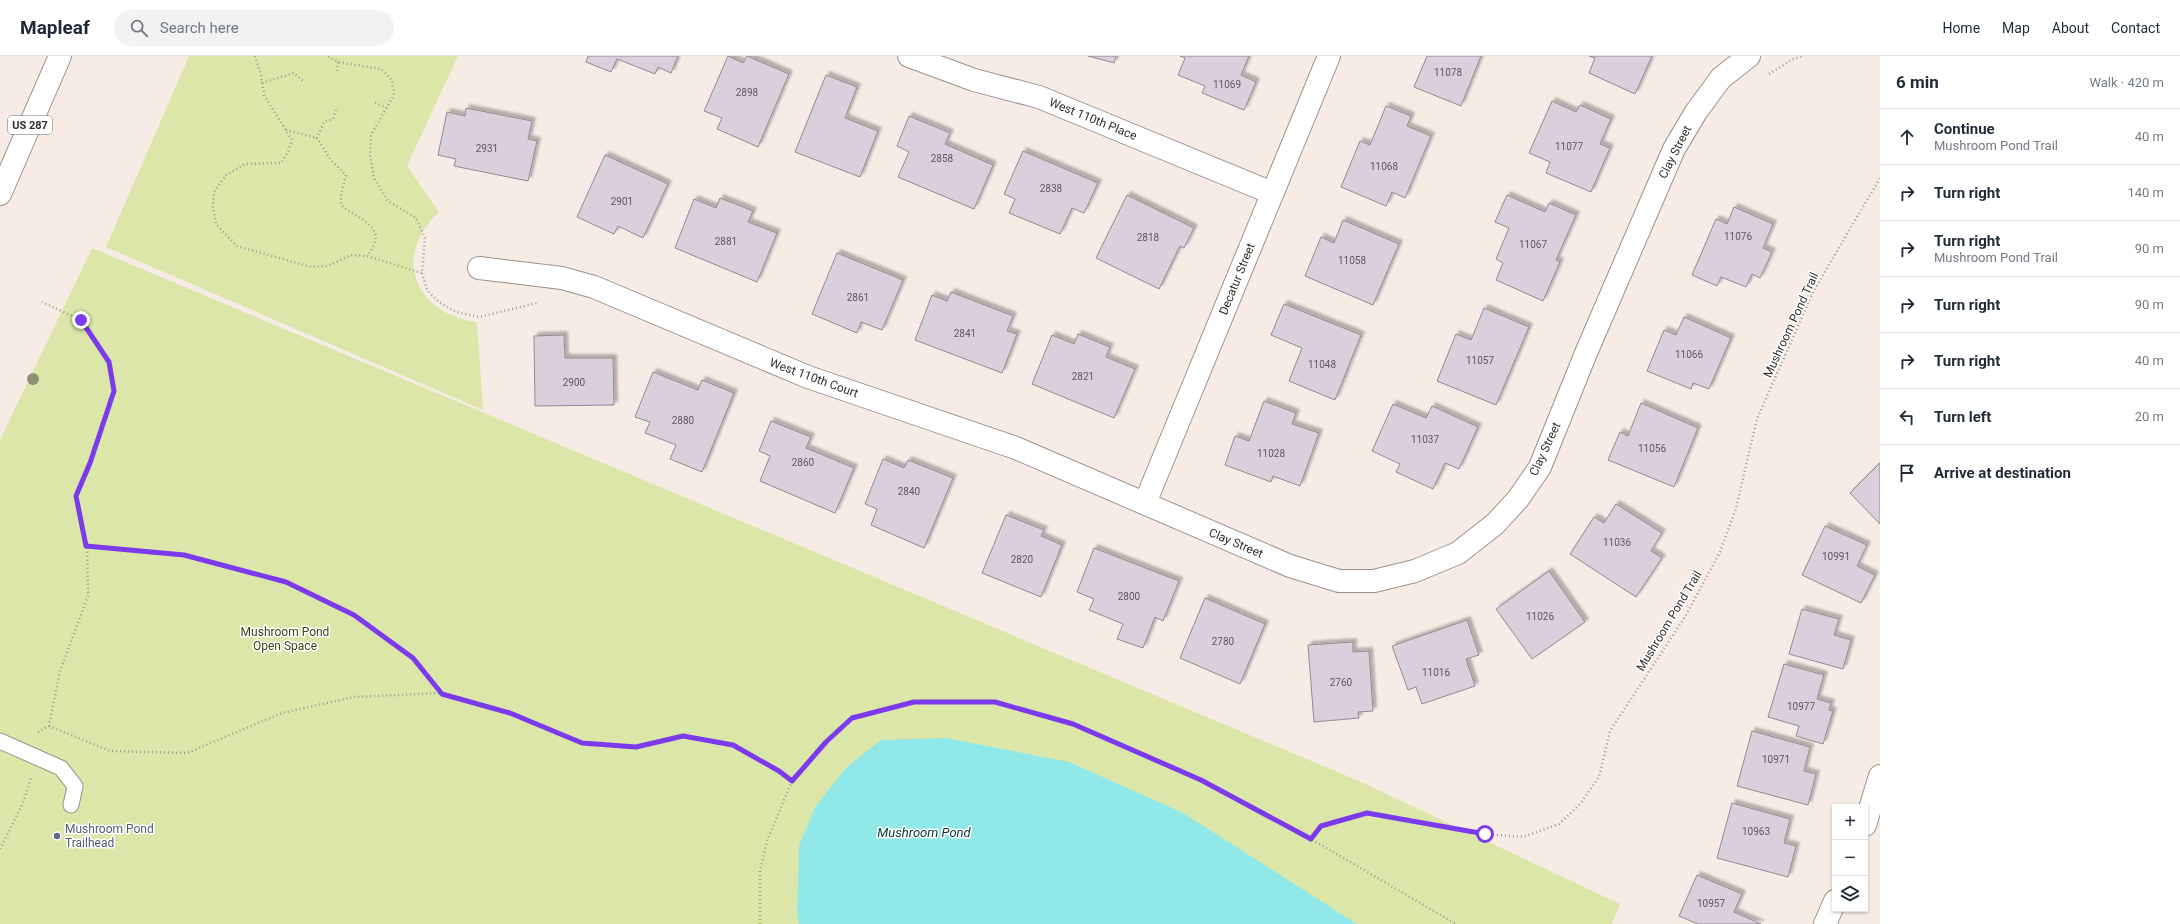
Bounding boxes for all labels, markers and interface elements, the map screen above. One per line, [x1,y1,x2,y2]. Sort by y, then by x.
search box [114,10,394,46]
text: Mapleaf [20,16,90,39]
icon: search [128,17,150,39]
text: Search here [160,19,239,37]
text: Home [1942,20,1980,36]
text: Map [2002,20,2030,36]
text: About [2052,20,2089,36]
text: Contact [2111,20,2160,36]
house number: 11078 [1434,67,1462,78]
text: 6 min [1896,72,1939,92]
text: Walk · 420 m [2089,75,2164,90]
house number: 11069 [1213,79,1241,90]
house number: 2898 [736,87,759,98]
street label: West 110th Place [1047,95,1139,143]
road number: US 287 [8,116,52,134]
text: Continue [1934,120,1995,138]
street label: Clay Street [1656,123,1694,181]
icon: ahead [1896,126,1918,148]
text: 40 m [2135,129,2164,144]
text: Mushroom Pond Trail [1934,138,2058,153]
house number: 11077 [1555,141,1583,152]
house number: 2931 [476,143,498,154]
house number: 2858 [931,153,954,164]
house number: 11068 [1370,161,1398,172]
icon: right [1896,182,1918,204]
house number: 2838 [1040,183,1063,194]
text: Turn right [1934,184,2000,202]
text: 140 m [2127,185,2164,200]
house number: 2901 [611,196,633,207]
house number: 11076 [1724,231,1752,242]
house number: 2818 [1137,232,1160,243]
text: Turn right [1934,232,2000,250]
house number: 2881 [715,236,737,247]
icon: right [1896,238,1918,260]
house number: 11067 [1519,239,1547,250]
street label: Decatur Street [1216,241,1258,317]
text: 90 m [2135,241,2164,256]
text: Mushroom Pond Trail [1934,250,2058,265]
house number: 11058 [1338,255,1366,266]
street label: Mushroom Pond Trail [1760,270,1822,380]
house number: 2861 [847,292,869,303]
icon: right [1896,294,1918,316]
text: Turn right [1934,296,2000,314]
text: 90 m [2135,297,2164,312]
route end [72,311,90,329]
house number: 2841 [954,328,976,339]
house number: 11066 [1675,349,1703,360]
icon: right [1896,350,1918,372]
text: Turn right [1934,352,2000,370]
text: 40 m [2135,353,2164,368]
street label: West 110th Court [768,355,860,401]
house number: 11057 [1466,355,1494,366]
house number: 11048 [1308,359,1336,370]
house number: 2821 [1072,371,1094,382]
house number: 2900 [563,377,586,388]
icon: left [1896,406,1918,428]
text: Turn left [1934,408,1991,426]
text: 20 m [2135,409,2164,424]
house number: 2880 [672,415,695,426]
street label: Clay Street [1527,420,1564,478]
house number: 11037 [1411,434,1439,445]
house number: 11056 [1638,443,1666,454]
house number: 11028 [1257,448,1285,459]
house number: 2860 [792,457,815,468]
icon: arrive [1896,462,1918,484]
text: Arrive at destination [1934,464,2071,482]
house number: 2840 [898,486,921,497]
street label: Clay Street [1207,525,1265,561]
house number: 11036 [1603,537,1631,548]
house number: 10991 [1822,551,1850,562]
house number: 2820 [1011,554,1034,565]
street label: Mushroom Pond Trail [1634,568,1704,674]
house number: 2800 [1118,591,1141,602]
house number: 11026 [1526,611,1554,622]
park label: Mushroom Pond Open Space [241,625,329,653]
house number: 2780 [1212,636,1235,647]
house number: 11016 [1422,667,1450,678]
house number: 2760 [1330,677,1353,688]
house number: 10977 [1787,701,1815,712]
house number: 10971 [1762,754,1790,765]
map controls [1832,804,1868,912]
button: + [1832,804,1868,840]
place label: Mushroom Pond Trailhead [65,822,154,850]
water label: Mushroom Pond [877,825,972,840]
route start [1476,825,1494,843]
house number: 10963 [1742,826,1770,837]
marker: Mushroom Pond Trailhead [52,831,62,841]
button: − [1832,840,1868,876]
button: layers [1832,876,1868,912]
house number: 10957 [1697,898,1725,909]

